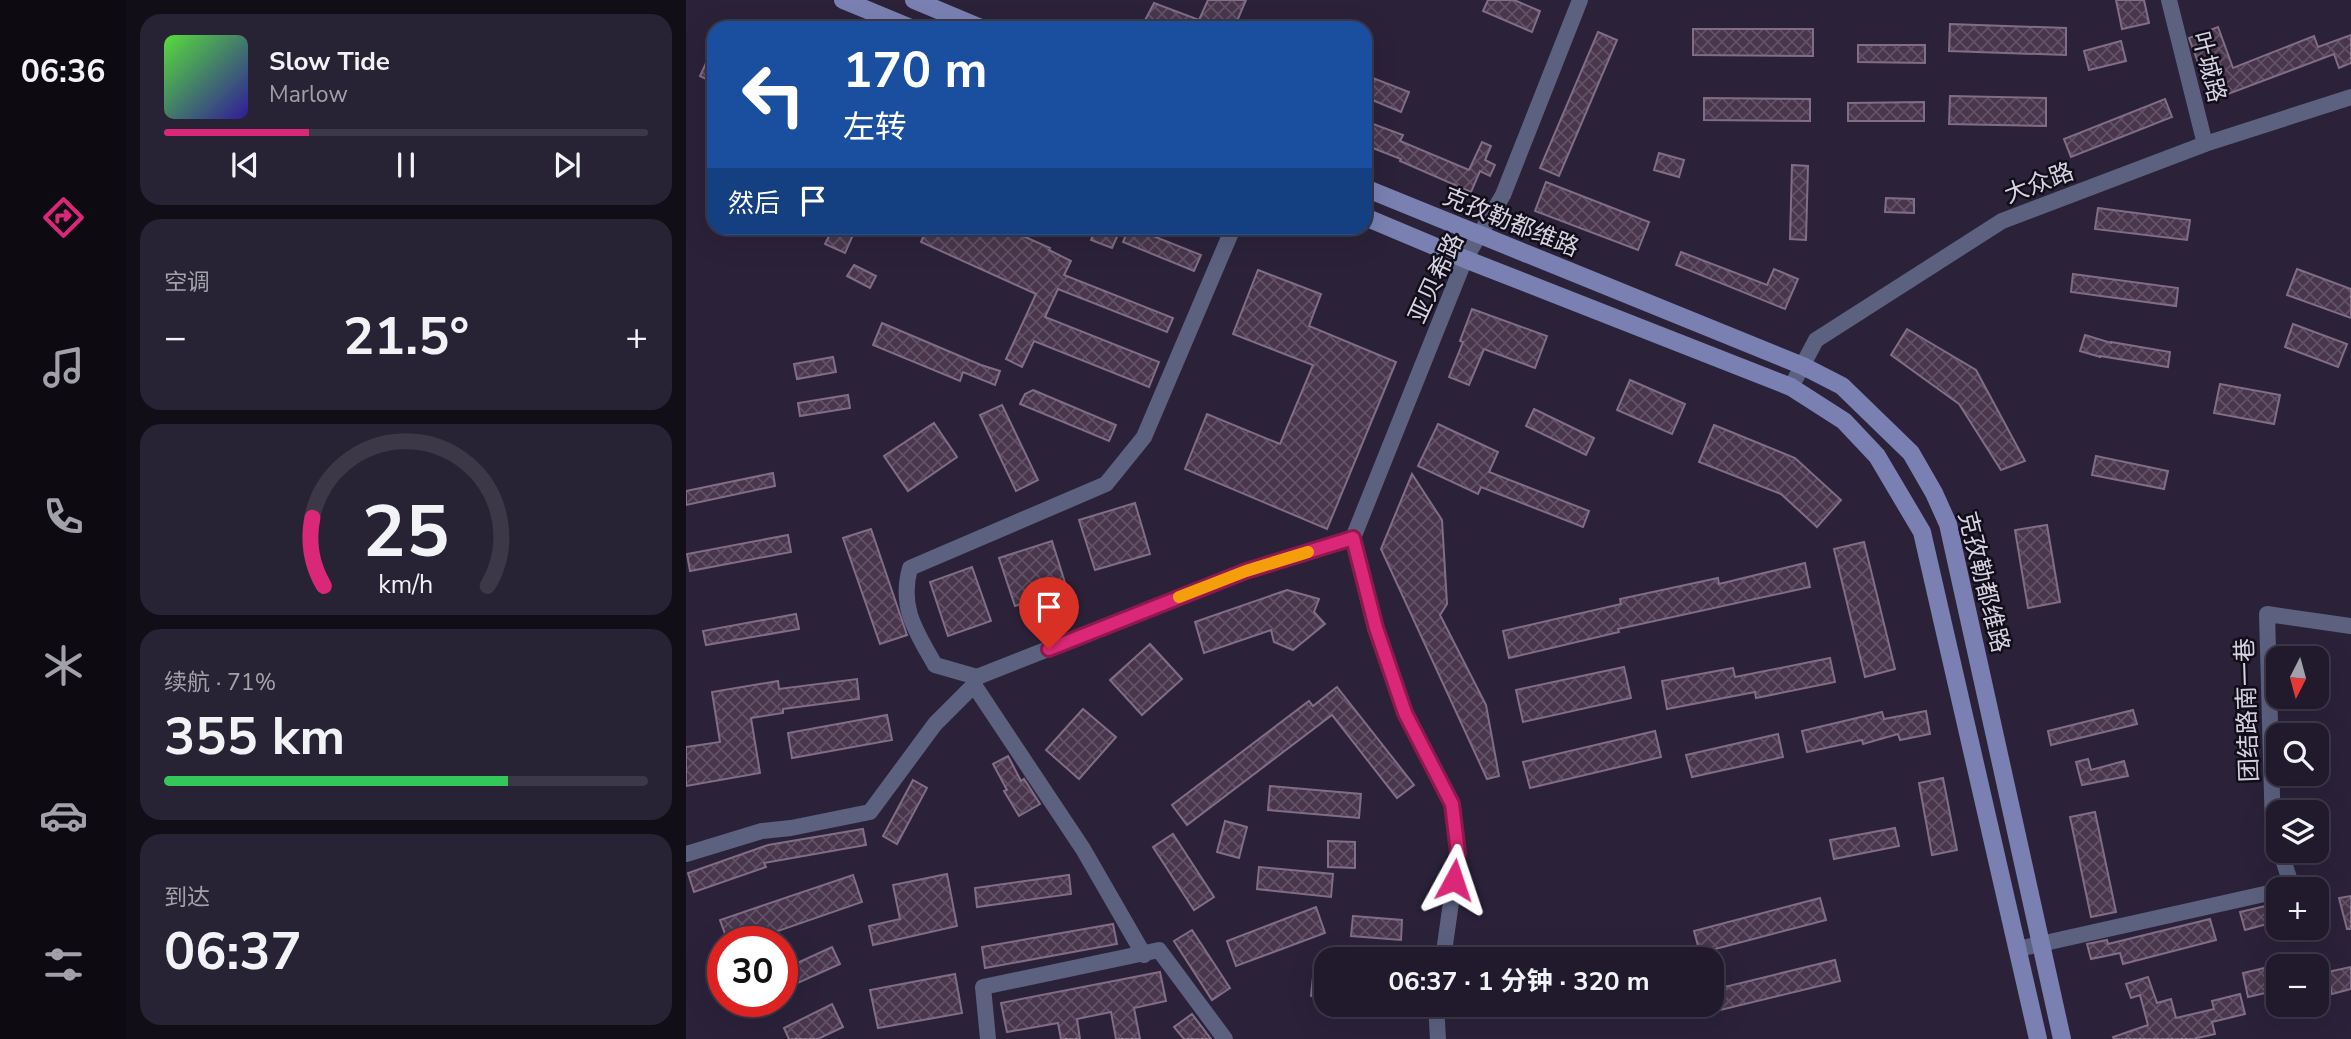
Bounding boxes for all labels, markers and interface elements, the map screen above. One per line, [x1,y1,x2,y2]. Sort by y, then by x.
street label: 叶城路 [2185,28,2233,106]
text: 170 m [843,37,987,104]
text: Slow Tide [269,44,390,79]
icon: left [728,49,819,140]
text: 06:36 [21,50,105,93]
text: Marlow [269,79,348,110]
text: 左转 [843,106,907,149]
icon: previous [226,146,264,184]
icon: pause [387,146,425,184]
icon: next [548,146,586,184]
street label: 大众路 [2000,155,2078,211]
street label: 克孜勒都维路 [1438,180,1584,264]
icon: arrive [794,182,832,220]
text: 然后 [728,186,780,221]
icon: directions [39,193,88,242]
street label: 亚贝希路 [1401,228,1471,328]
text: 空调 [164,267,210,298]
text: 21.5° [343,301,469,372]
text: − [164,312,187,363]
text: + [625,312,648,363]
icon: music [39,343,88,392]
text: 25 [362,482,450,582]
icon: phone [39,492,88,541]
street label: 克孜勒都维路 [1951,508,2017,656]
text: km/h [378,567,434,601]
pin [1019,577,1079,649]
icon: arrive [1030,588,1068,626]
street label: 团结路南一巷 [2228,637,2266,783]
icon: climate [39,641,88,690]
north arrow [2266,646,2329,709]
map controls [2266,646,2329,1017]
text: 续航 · 71% [164,667,276,698]
text: 355 km [164,701,345,772]
button: search [2266,723,2329,786]
icon: car [39,791,88,840]
button: layers [2266,800,2329,863]
position arrow [1417,843,1491,917]
button: + [2266,877,2329,940]
text: 到达 [164,882,210,913]
text: 06:37 [164,916,302,987]
speed limit sign: 30 [707,926,798,1017]
icon: filters [39,940,88,989]
button: − [2266,954,2329,1017]
text: 06:37 · 1 分钟 · 320 m [1388,964,1650,999]

